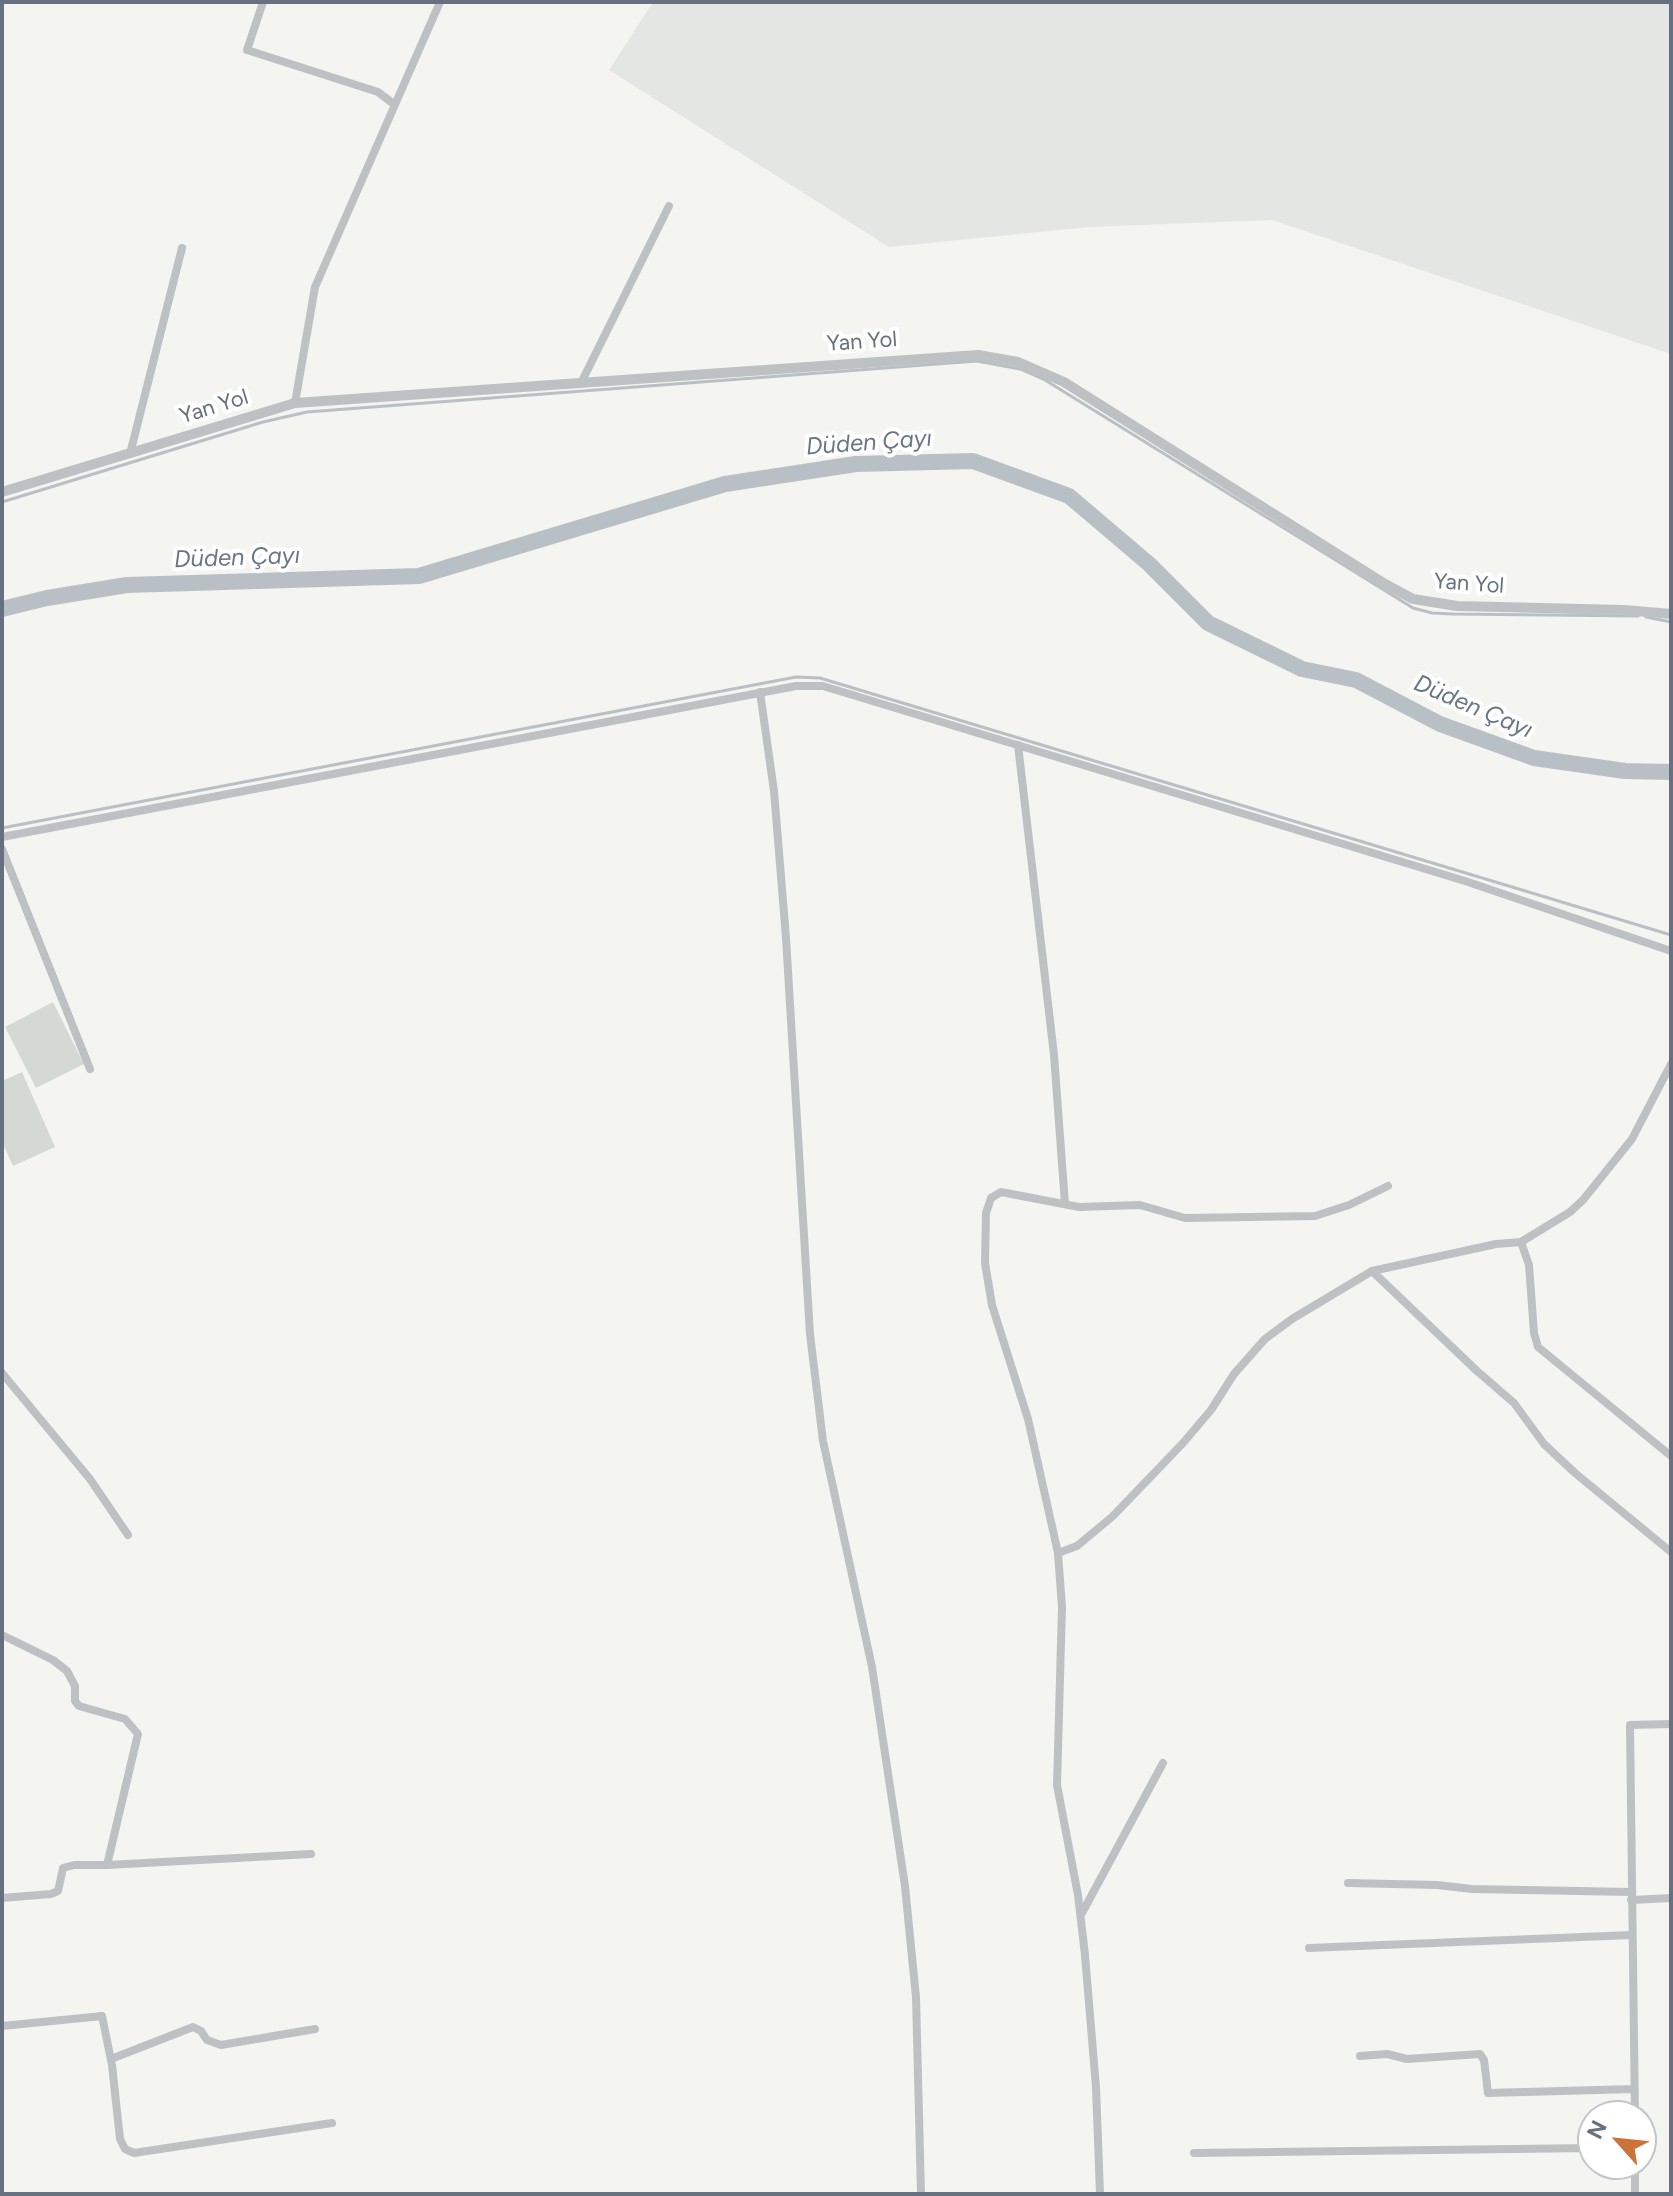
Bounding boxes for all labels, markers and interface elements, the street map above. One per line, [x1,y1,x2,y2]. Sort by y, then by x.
street label: Yan Yol [826,326,898,358]
street label: Yan Yol [176,384,252,430]
water label: Düden Çayı [805,424,933,462]
water label: Düden Çayı [174,541,300,575]
street label: Yan Yol [1433,568,1505,600]
water label: Düden Çayı [1409,669,1537,745]
north arrow [1577,2100,1657,2180]
text: N [1581,2116,1613,2144]

